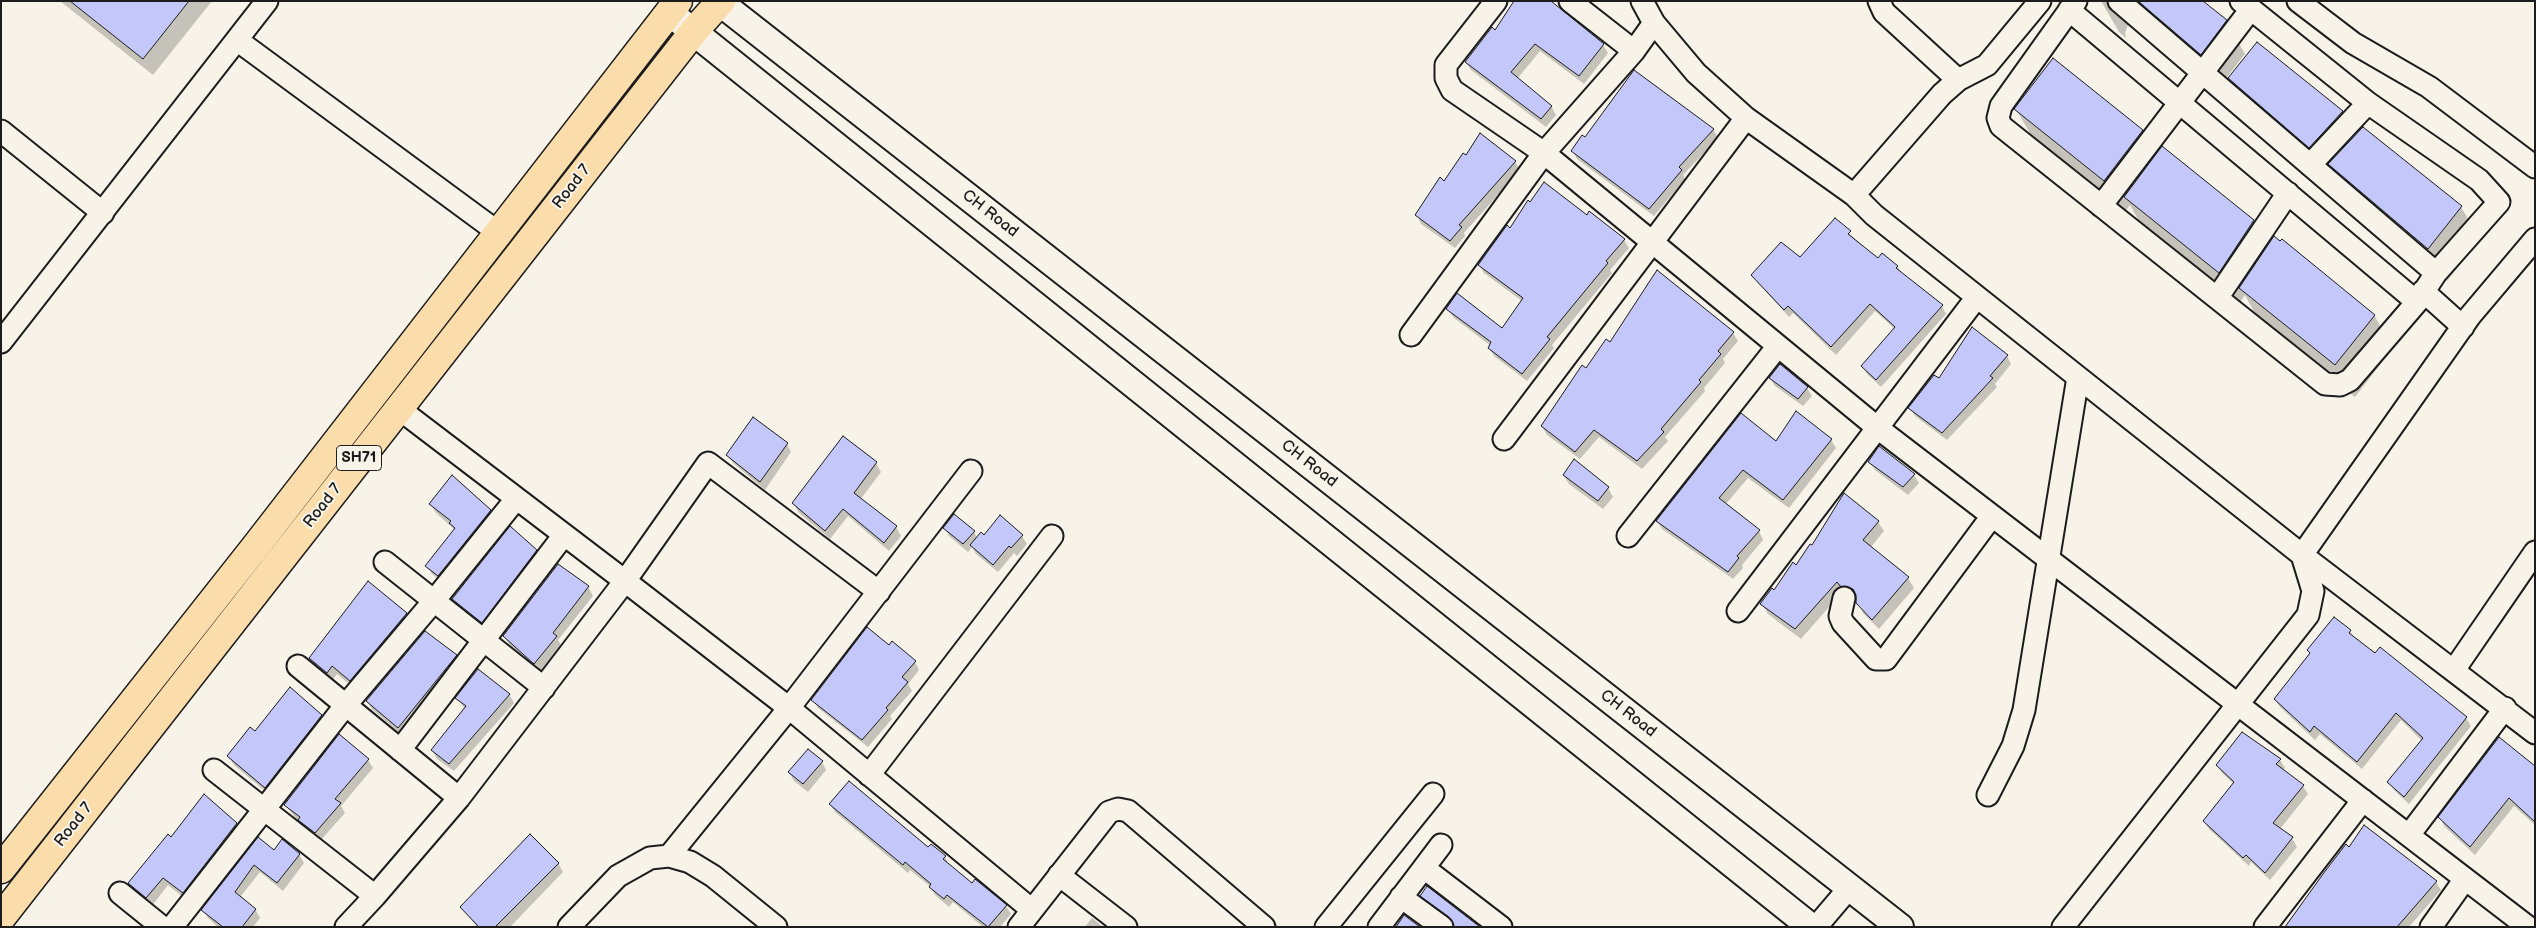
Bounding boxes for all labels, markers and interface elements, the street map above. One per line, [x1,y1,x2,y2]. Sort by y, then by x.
street label: Road 7 [549,161,595,213]
street label: CH Road [958,186,1022,242]
street label: CH Road [1277,436,1341,492]
road number: SH71 [336,446,382,470]
street label: Road 7 [300,480,346,532]
street label: CH Road [1596,686,1660,742]
street label: Road 7 [51,799,97,851]

